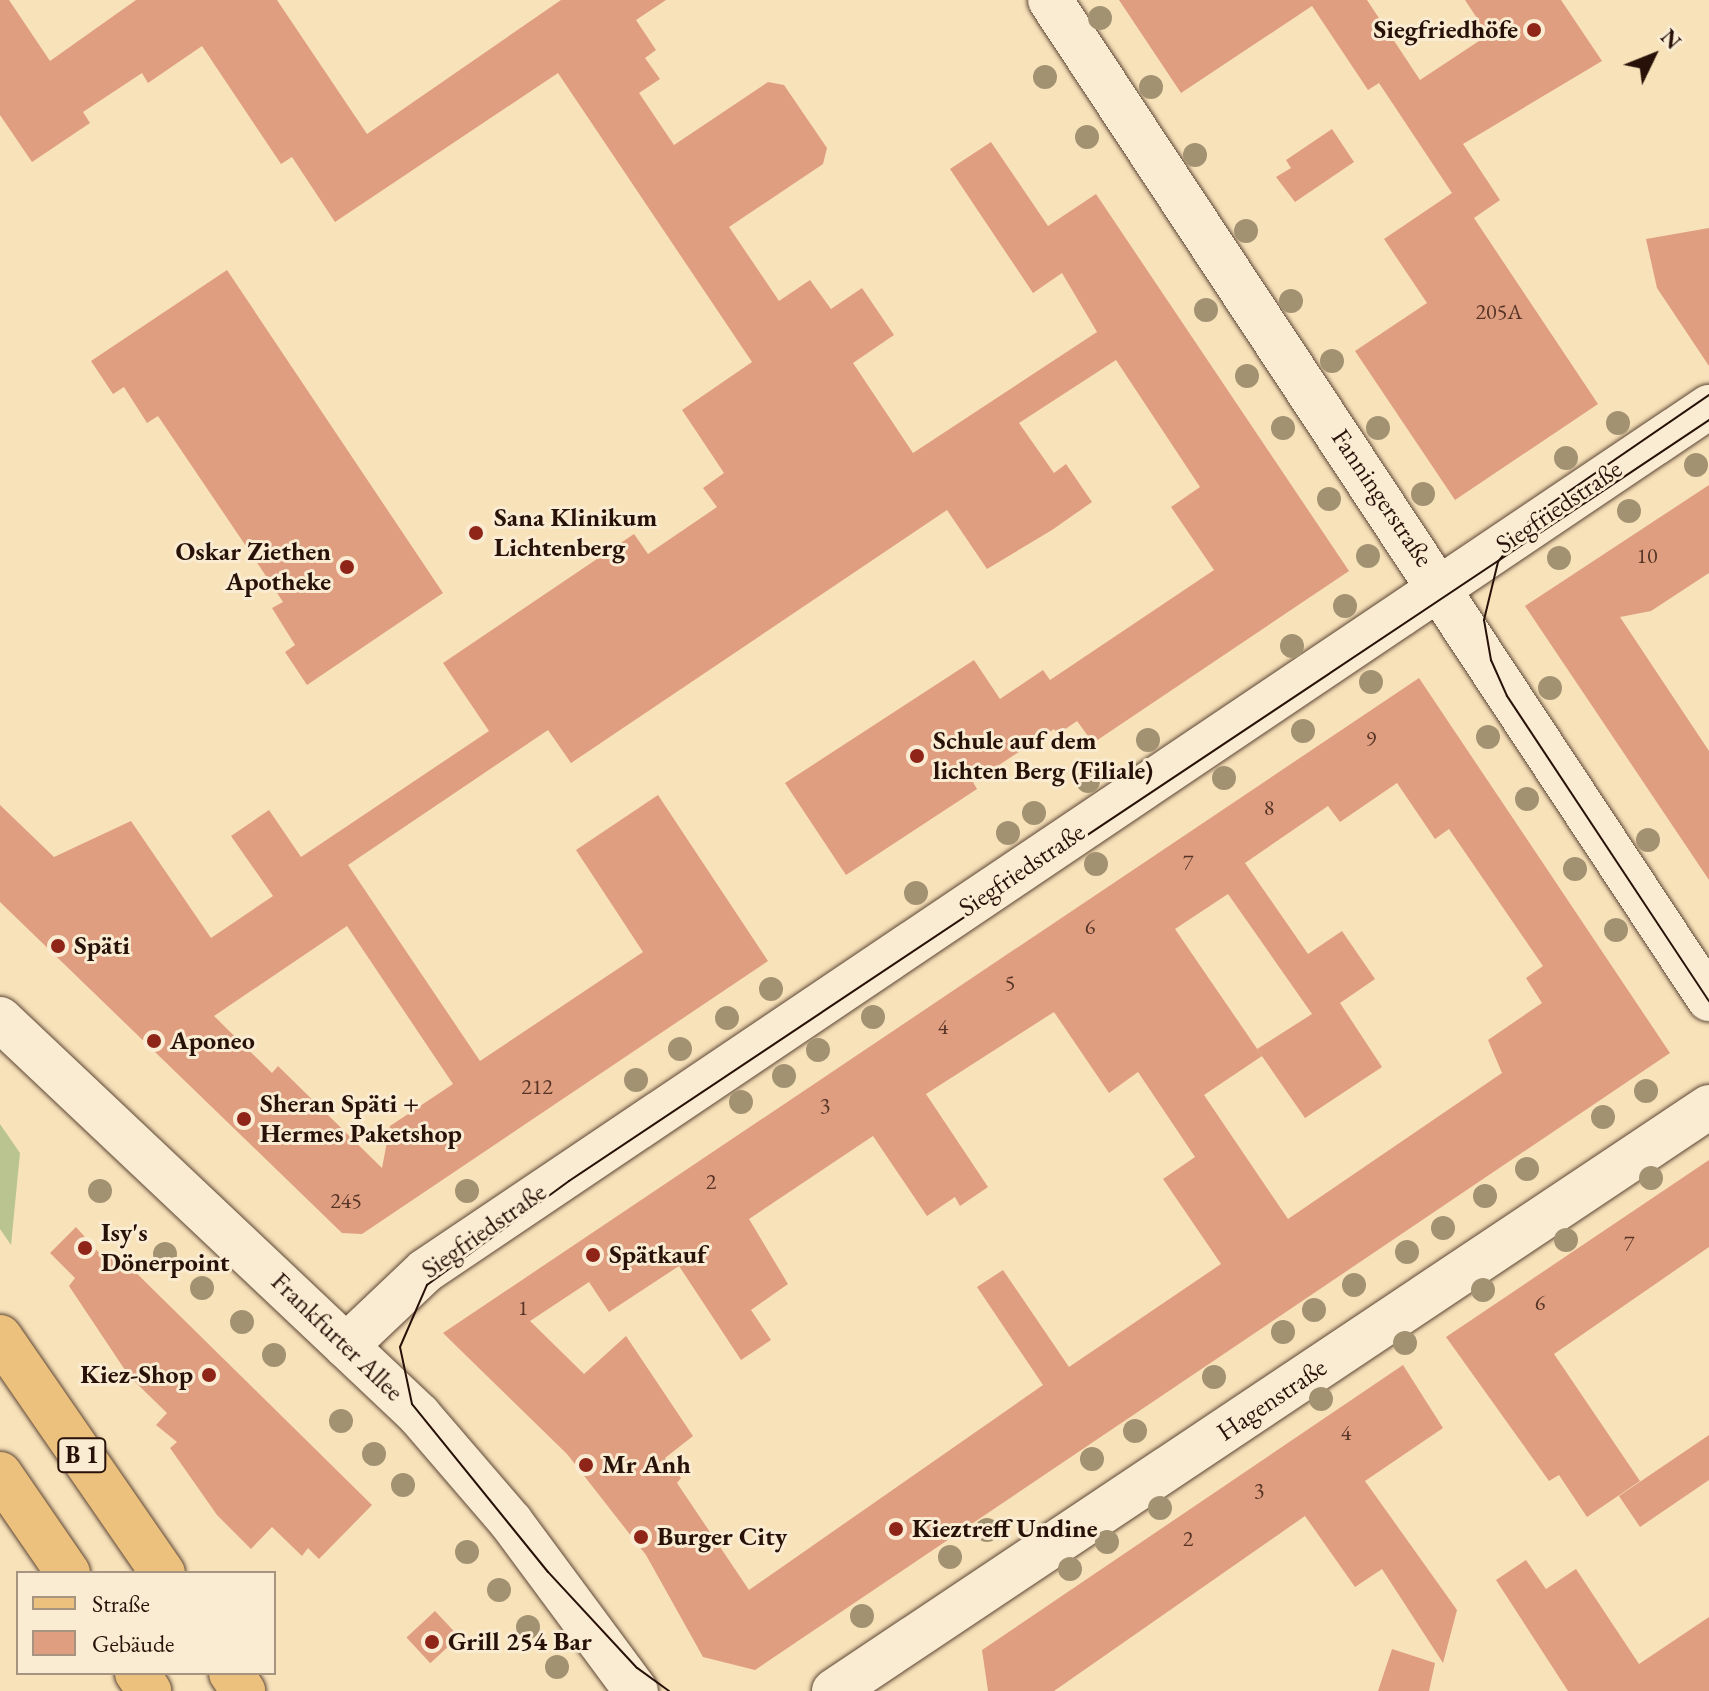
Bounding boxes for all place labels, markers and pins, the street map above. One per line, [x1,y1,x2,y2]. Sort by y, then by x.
place label: Siegfriedhöfe [1374,14,1518,46]
marker: Siegfriedhöfe [1525,21,1543,39]
place label: Sana Klinikum Lichtenberg [494,502,657,564]
marker: Sana Klinikum Lichtenberg [465,522,487,544]
place label: Oskar Ziethen Apotheke [176,536,331,598]
marker: Oskar Ziethen Apotheke [338,558,356,576]
place label: Schule auf dem lichten Berg (Filiale) [933,725,1153,786]
marker: Schule auf dem lichten Berg (Filiale) [908,747,926,765]
place label: Späti [74,930,130,962]
marker: Späti [49,937,67,955]
place label: Aponeo [170,1025,255,1057]
marker: Aponeo [145,1032,163,1050]
place label: Sheran Späti + Hermes Paketshop [260,1088,462,1150]
marker: Sheran Späti + Hermes Paketshop [235,1110,253,1128]
place label: Isy's Dönerpoint [101,1217,229,1278]
marker: Isy's Dönerpoint [76,1239,94,1257]
place label: Spätkauf [609,1239,706,1271]
marker: Spätkauf [584,1246,602,1264]
place label: Kiez-Shop [80,1359,193,1391]
marker: Kiez-Shop [200,1366,218,1384]
place label: Mr Anh [602,1449,691,1481]
marker: Mr Anh [577,1456,595,1474]
place label: Kieztreff Undine [912,1513,1098,1545]
marker: Kieztreff Undine [887,1520,905,1538]
place label: Burger City [657,1521,787,1553]
marker: Burger City [632,1528,650,1546]
place label: Grill 254 Bar [448,1626,592,1658]
marker: Grill 254 Bar [423,1633,441,1651]

